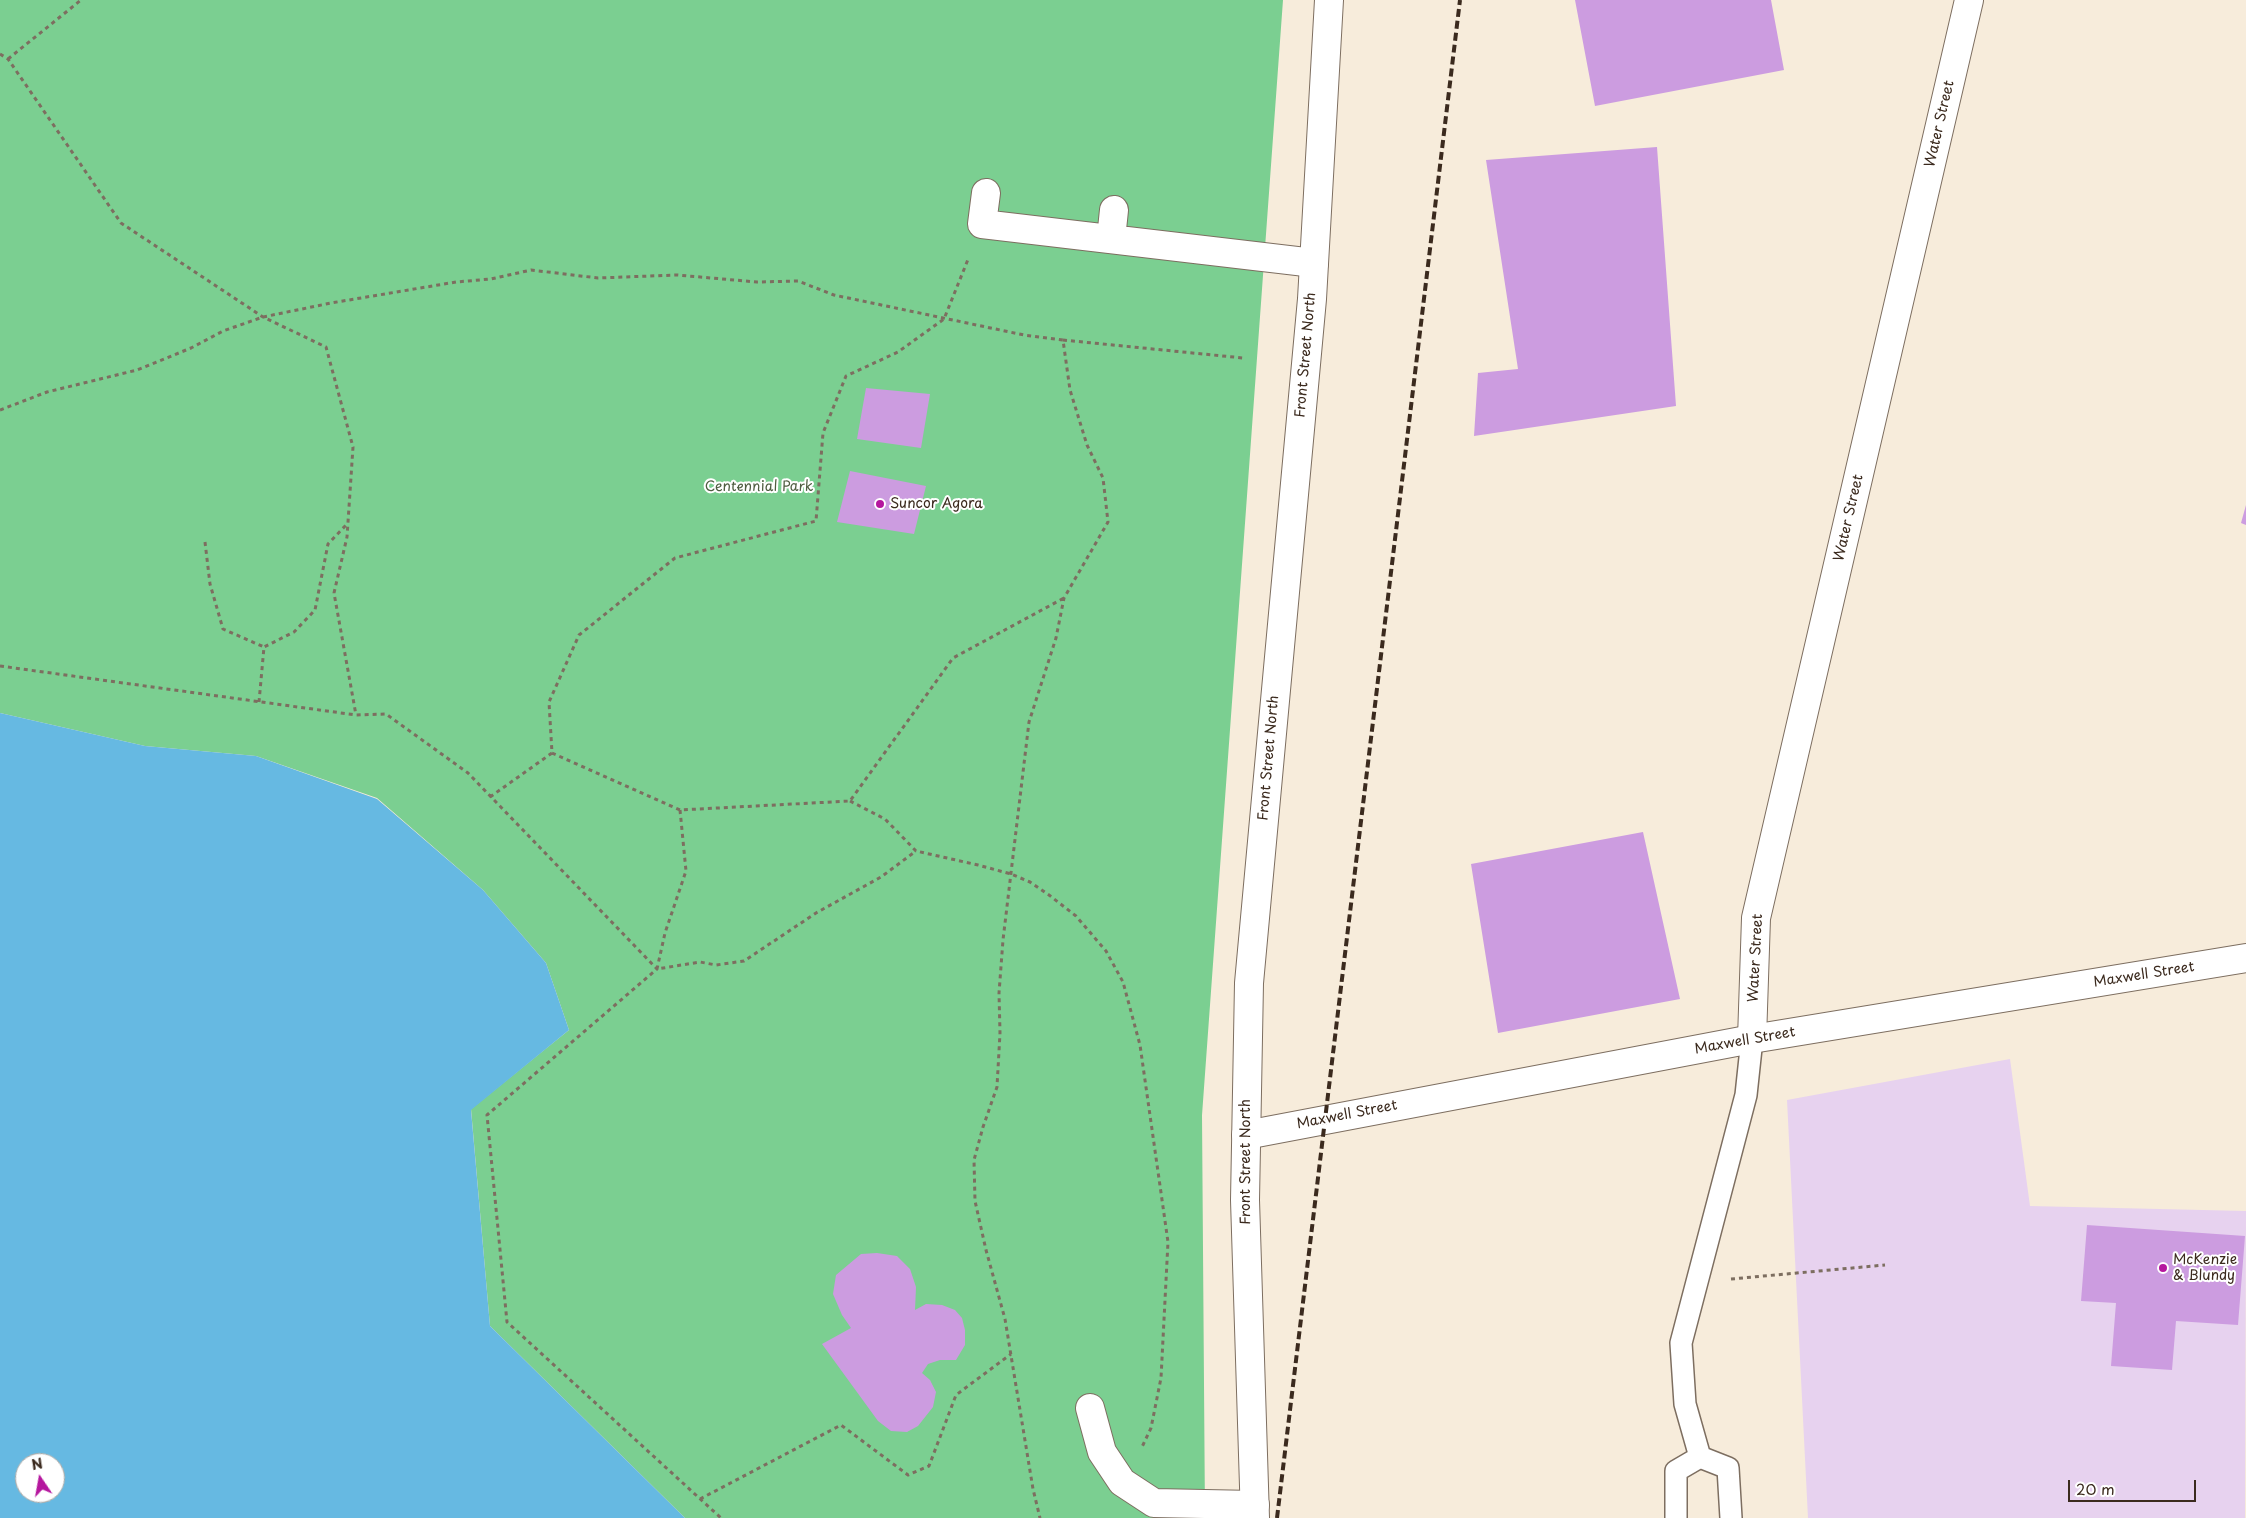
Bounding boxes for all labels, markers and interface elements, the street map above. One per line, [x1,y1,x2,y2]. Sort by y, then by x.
street label: Water Street [1922,79,1958,169]
street label: Front Street North [1292,292,1320,418]
street label: Water Street [1831,473,1867,563]
park label: Centennial Park [705,479,813,495]
place label: Suncor Agora [890,496,983,512]
marker: Suncor Agora [874,498,886,510]
street label: Front Street North [1255,695,1283,821]
street label: Water Street [1745,913,1767,1003]
street label: Maxwell Street [2092,959,2196,991]
street label: Maxwell Street [1693,1024,1797,1058]
street label: Maxwell Street [1295,1097,1399,1133]
street label: Front Street North [1238,1099,1254,1225]
place label: McKenzie & Blundy [2173,1252,2237,1284]
marker: McKenzie & Blundy [2157,1262,2169,1274]
text: N [29,1452,45,1475]
north arrow [15,1453,65,1503]
scale bar [2071,1470,2198,1502]
text: 20 m [2076,1477,2115,1500]

